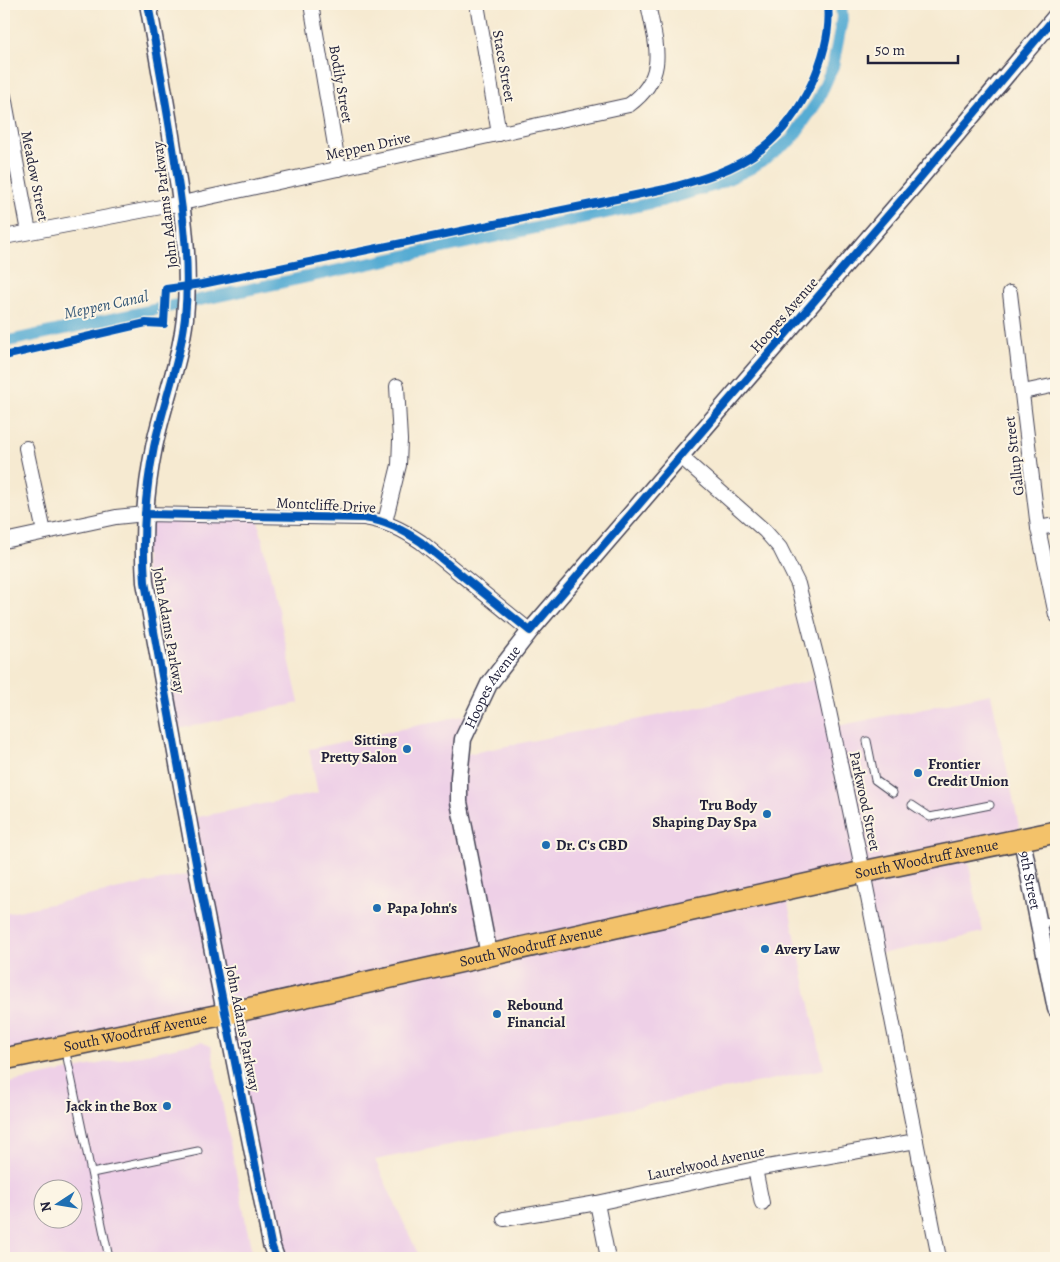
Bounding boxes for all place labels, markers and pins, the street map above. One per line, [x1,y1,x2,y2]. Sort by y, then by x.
place label: Sitting Pretty Salon [321,730,398,767]
marker: Sitting Pretty Salon [401,743,413,755]
place label: Frontier Credit Union [928,754,1009,791]
marker: Frontier Credit Union [912,767,924,779]
place label: Tru Body Shaping Day Spa [652,795,758,832]
marker: Tru Body Shaping Day Spa [761,808,773,820]
place label: Dr. C's CBD [556,835,628,855]
marker: Dr. C's CBD [540,839,552,851]
place label: Papa John's [387,898,457,918]
marker: Papa John's [371,902,383,914]
place label: Avery Law [774,939,841,959]
marker: Avery Law [759,943,771,955]
place label: Rebound Financial [507,995,565,1032]
marker: Rebound Financial [491,1008,503,1020]
place label: Jack in the Box [66,1096,158,1116]
marker: Jack in the Box [161,1100,173,1112]

